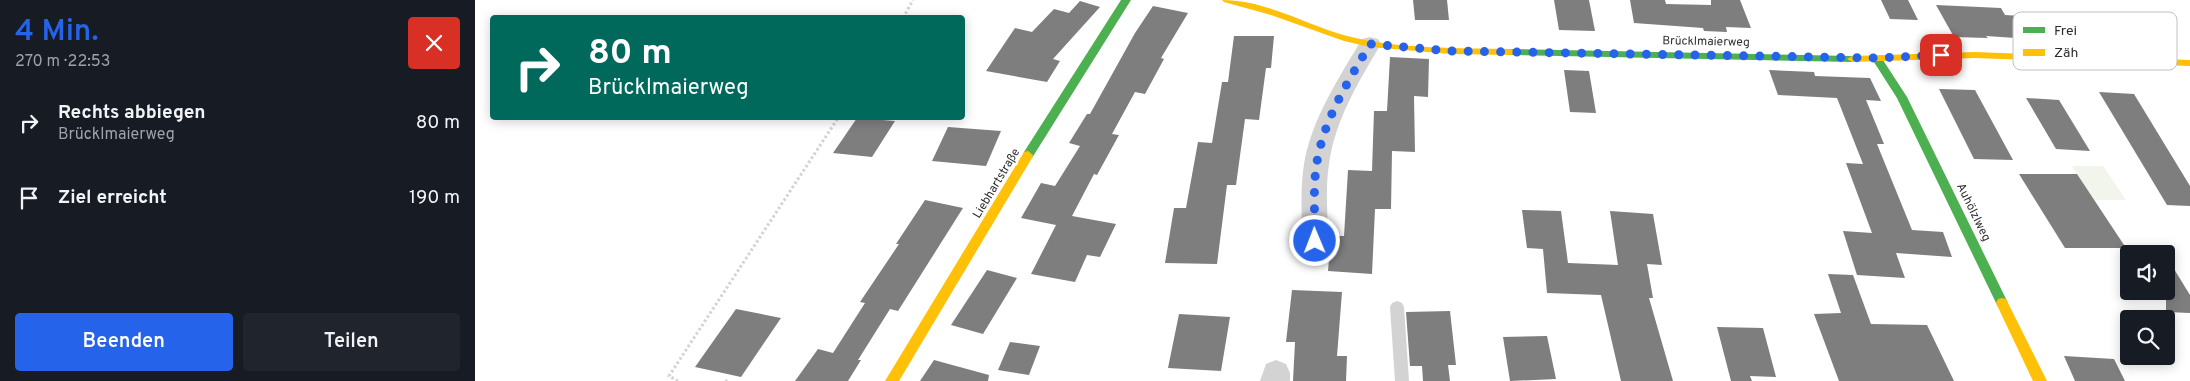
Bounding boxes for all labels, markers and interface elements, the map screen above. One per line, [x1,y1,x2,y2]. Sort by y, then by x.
legend [2013,12,2177,70]
text: 4 Min. [15,14,99,51]
button: close [408,17,460,69]
text: Frei [2054,23,2077,40]
text: 80 m [588,32,672,76]
street label: Brücklmaierweg [1662,33,1750,51]
pin [1920,34,1962,76]
icon: right [505,35,570,100]
icon: arrive [1927,41,1955,69]
text: Zäh [2054,45,2078,62]
text: 270 m · 22:53 [15,52,110,72]
text: Brücklmaierweg [588,75,749,102]
text: Rechts abbiegen [58,101,206,125]
icon: right [15,109,43,137]
text: 80 m [416,111,460,135]
text: Brücklmaierweg [58,125,175,145]
street label: Liebhartstraße [970,146,1024,221]
street label: Auhölzlweg [1952,181,1994,244]
icon: arrive [15,184,43,212]
text: Ziel erreicht [58,186,167,210]
text: 190 m [409,186,460,210]
position arrow [1288,214,1340,266]
map controls [2120,245,2175,365]
button: sound [2120,245,2175,300]
button: search [2120,310,2175,365]
button: Beenden [15,313,233,371]
button: Teilen [243,313,460,371]

